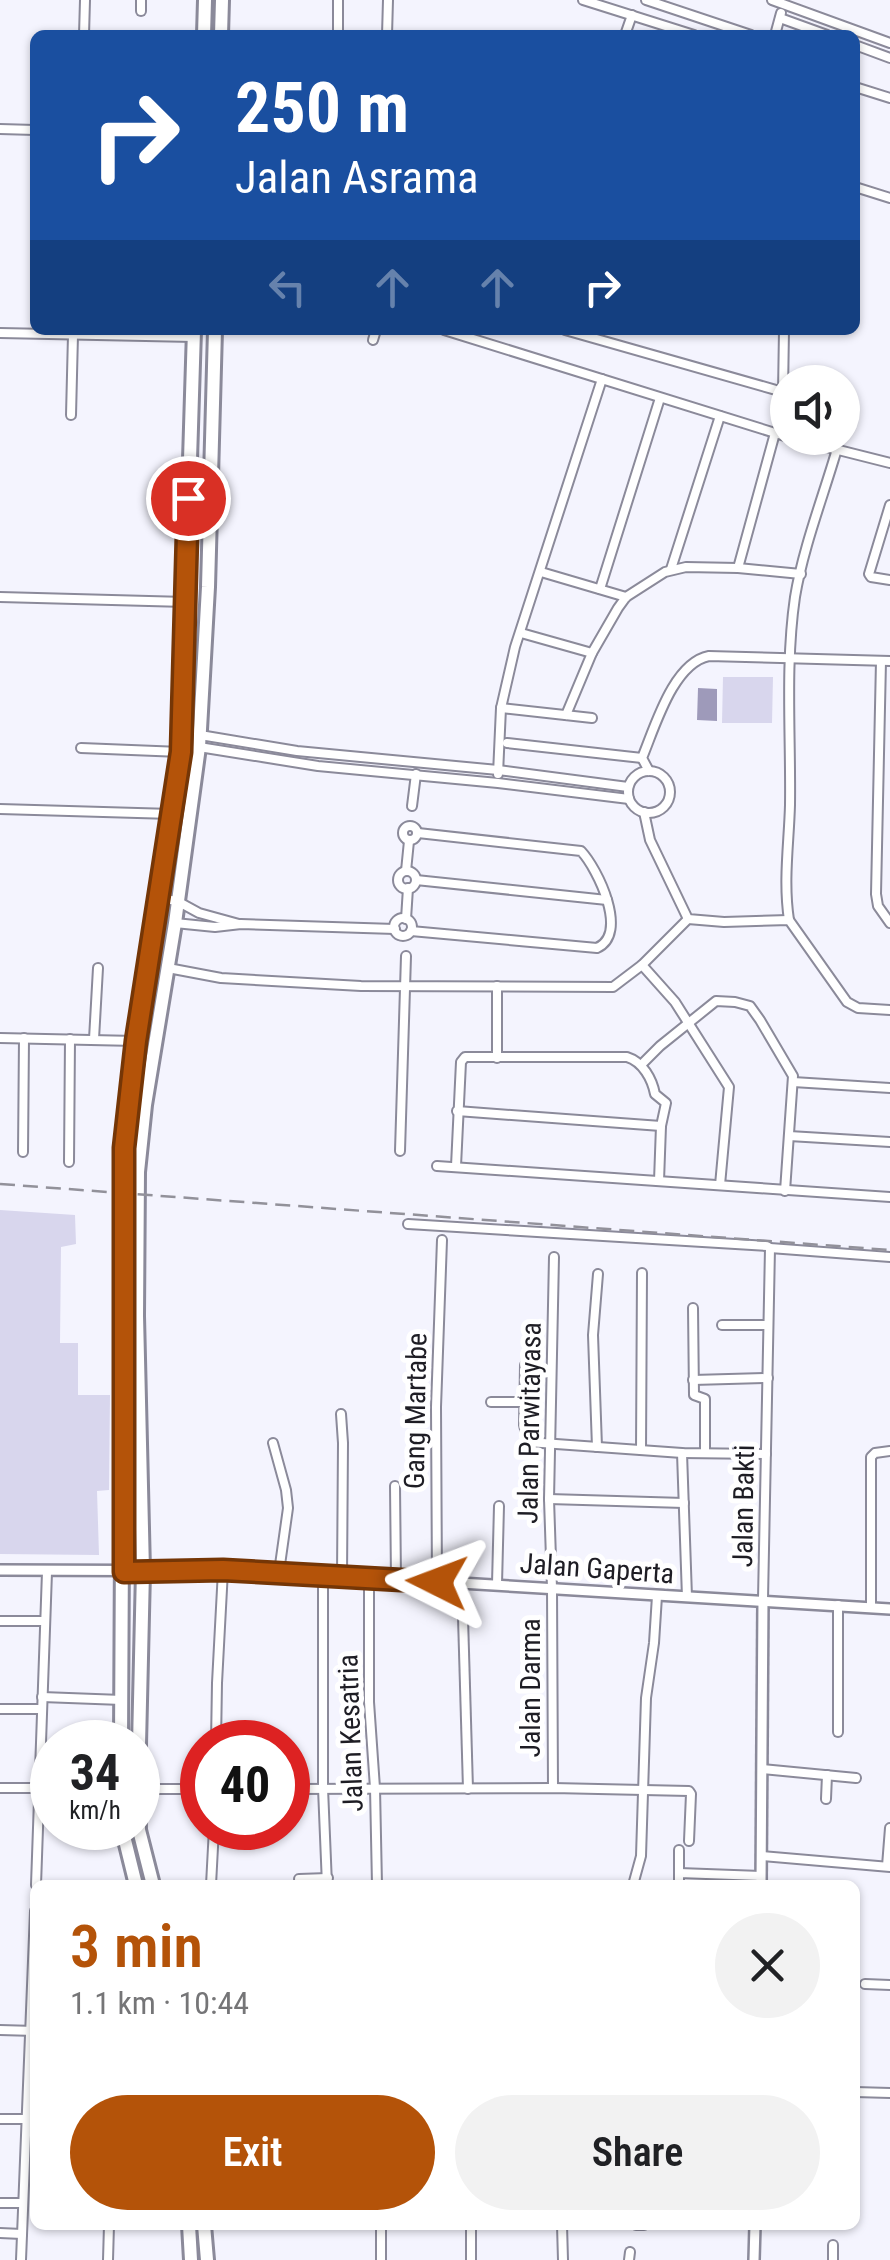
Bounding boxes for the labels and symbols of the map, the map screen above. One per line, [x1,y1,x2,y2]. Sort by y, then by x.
pin [146,456,231,541]
street label: Jalan Parwitayasa [511,1322,548,1524]
street label: Gang Martabe [398,1333,433,1489]
street label: Jalan Bakti [726,1444,761,1568]
position arrow [385,1530,489,1634]
street label: Jalan Gaperta [519,1547,675,1590]
street label: Jalan Darma [514,1618,547,1758]
street label: Jalan Kesatria [331,1654,370,1812]
speed limit sign: 40 [180,1720,310,1850]

